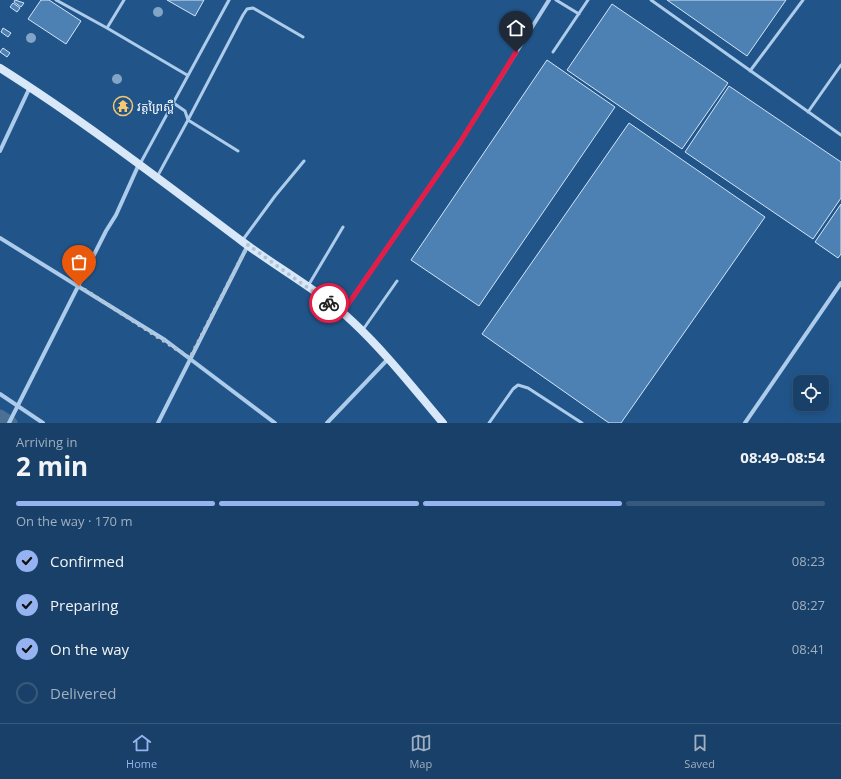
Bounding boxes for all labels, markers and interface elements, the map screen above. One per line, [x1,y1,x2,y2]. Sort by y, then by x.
pin [499,11,533,52]
icon: home [505,17,527,39]
temple icon: វត្តព្រៃស្ពឺ [112,95,134,117]
place label: វត្តព្រៃស្ពឺ [137,98,174,115]
pin [62,245,96,286]
icon: bag [68,251,90,273]
courier [309,283,349,323]
icon: bike [318,292,340,314]
map controls [793,375,829,411]
button: locate [793,375,829,411]
text: Arriving in [16,433,78,451]
text: 08:49–08:54 [740,447,825,467]
text: 2 min [16,448,88,484]
text: On the way · 170 m [16,512,132,530]
icon: check [16,550,38,572]
text: Confirmed [50,551,124,571]
text: 08:23 [792,552,825,570]
icon: check [16,594,38,616]
text: Preparing [50,595,118,615]
text: 08:27 [792,596,825,614]
icon: check [16,638,38,660]
text: On the way [50,639,129,659]
text: 08:41 [792,640,825,658]
text: Delivered [50,683,117,703]
tab: Home [126,732,157,771]
tab: Map [409,732,432,771]
tab: Saved [684,732,715,771]

